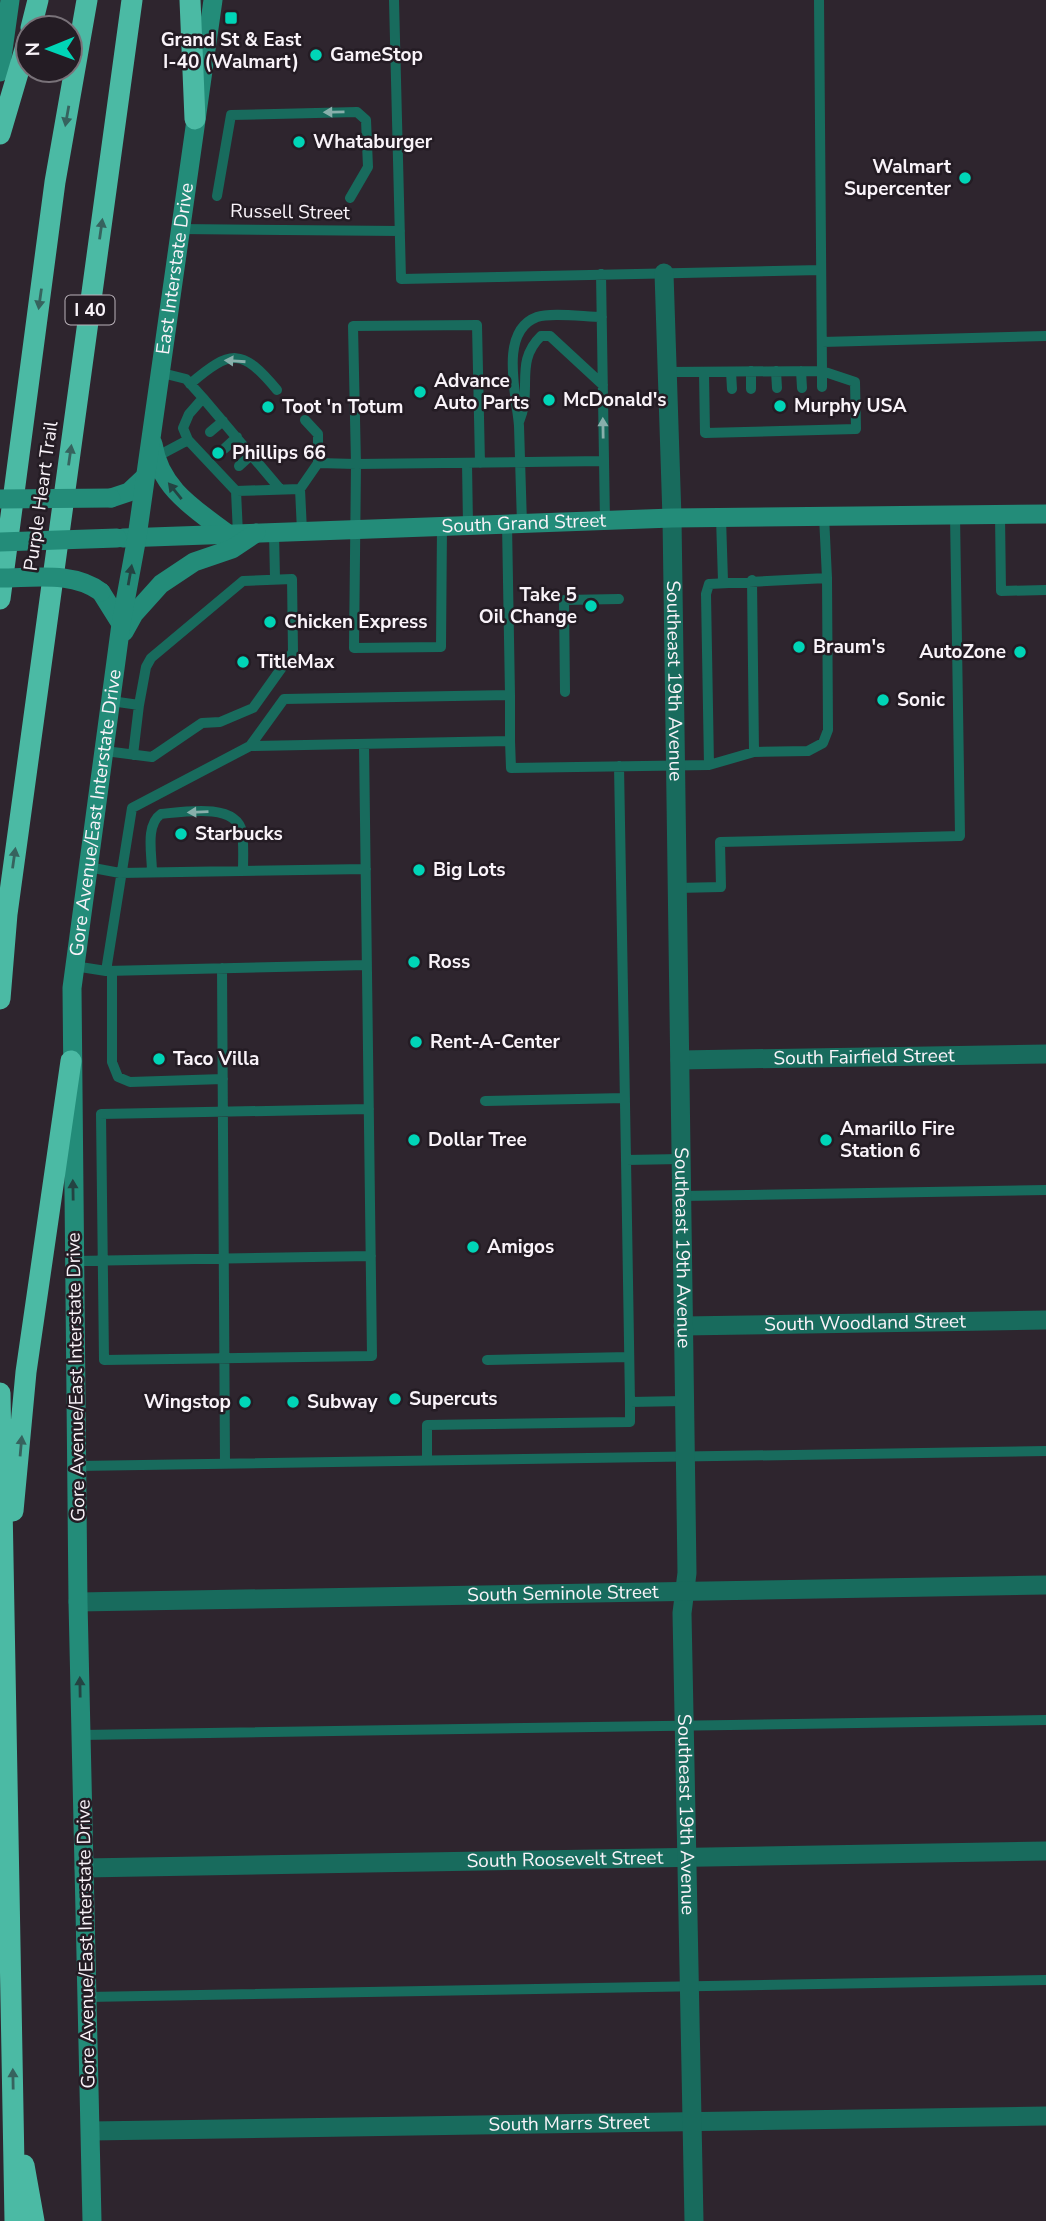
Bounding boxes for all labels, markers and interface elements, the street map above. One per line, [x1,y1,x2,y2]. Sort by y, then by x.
marker: Grand St & East I-40 (Walmart) [223,10,239,26]
north arrow [14,14,84,84]
place label: Grand St & East I-40 (Walmart) [161,27,302,75]
text: N [20,42,46,57]
place label: GameStop [330,42,423,68]
marker: GameStop [308,47,324,63]
one-way arrow [61,105,72,127]
one-way arrow [323,107,345,118]
place label: Whataburger [313,129,433,155]
marker: Whataburger [291,134,307,150]
place label: Walmart Supercenter [844,154,952,202]
marker: Walmart Supercenter [957,170,973,186]
street label: East Interstate Drive [150,181,200,356]
street label: Russell Street [230,198,350,226]
one-way arrow [95,218,106,240]
one-way arrow [34,288,45,310]
road number: I 40 [66,296,114,324]
one-way arrow [224,355,246,366]
place label: Advance Auto Parts [434,368,529,416]
marker: Advance Auto Parts [412,384,428,400]
place label: McDonald's [563,387,667,413]
marker: McDonald's [541,392,557,408]
place label: Murphy USA [794,393,907,419]
place label: Toot 'n Totum [282,394,404,420]
marker: Murphy USA [772,398,788,414]
marker: Toot 'n Totum [260,399,276,415]
one-way arrow [598,417,609,439]
street label: Purple Heart Trail [18,419,64,573]
place label: Phillips 66 [232,440,326,466]
one-way arrow [64,444,75,466]
marker: Phillips 66 [210,445,226,461]
one-way arrow [168,483,183,500]
street label: South Grand Street [441,507,607,539]
one-way arrow [124,564,135,586]
street label: Southeast 19th Avenue [660,580,689,782]
place label: Take 5 Oil Change [479,582,577,630]
marker: Take 5 Oil Change [583,598,599,614]
place label: Chicken Express [284,609,428,635]
marker: Chicken Express [262,614,278,630]
place label: Braum's [813,634,885,660]
marker: Braum's [791,639,807,655]
place label: AutoZone [919,639,1006,665]
marker: AutoZone [1012,644,1028,660]
place label: TitleMax [257,649,335,675]
marker: TitleMax [235,654,251,670]
street label: Gore Avenue/East Interstate Drive [63,668,128,958]
place label: Sonic [897,687,945,713]
marker: Sonic [875,692,891,708]
one-way arrow [187,807,209,818]
place label: Starbucks [195,821,283,847]
marker: Starbucks [173,826,189,842]
one-way arrow [9,846,20,868]
place label: Big Lots [433,857,506,883]
marker: Big Lots [411,862,427,878]
place label: Ross [428,949,470,975]
marker: Ross [406,954,422,970]
place label: Rent-A-Center [430,1029,560,1055]
marker: Rent-A-Center [408,1034,424,1050]
street label: South Fairfield Street [773,1042,955,1071]
place label: Taco Villa [173,1046,259,1072]
marker: Taco Villa [151,1051,167,1067]
place label: Amarillo Fire Station 6 [840,1116,955,1164]
place label: Dollar Tree [428,1127,527,1153]
marker: Dollar Tree [406,1132,422,1148]
marker: Amarillo Fire Station 6 [818,1132,834,1148]
street label: Southeast 19th Avenue [668,1147,697,1348]
one-way arrow [68,1179,79,1201]
street label: Gore Avenue/East Interstate Drive [60,1232,92,1522]
place label: Amigos [487,1234,554,1260]
marker: Amigos [465,1239,481,1255]
street label: South Woodland Street [764,1308,966,1338]
place label: Supercuts [409,1386,498,1412]
place label: Wingstop [144,1389,231,1415]
place label: Subway [307,1389,379,1415]
marker: Supercuts [387,1391,403,1407]
marker: Wingstop [237,1394,253,1410]
marker: Subway [285,1394,301,1410]
one-way arrow [16,1434,27,1456]
street label: South Seminole Street [467,1579,659,1608]
one-way arrow [75,1676,86,1698]
street label: Southeast 19th Avenue [671,1714,701,1915]
street label: Gore Avenue/East Interstate Drive [70,1799,102,2089]
street label: South Roosevelt Street [466,1845,664,1874]
one-way arrow [7,2068,18,2090]
street label: South Marrs Street [488,2109,650,2138]

